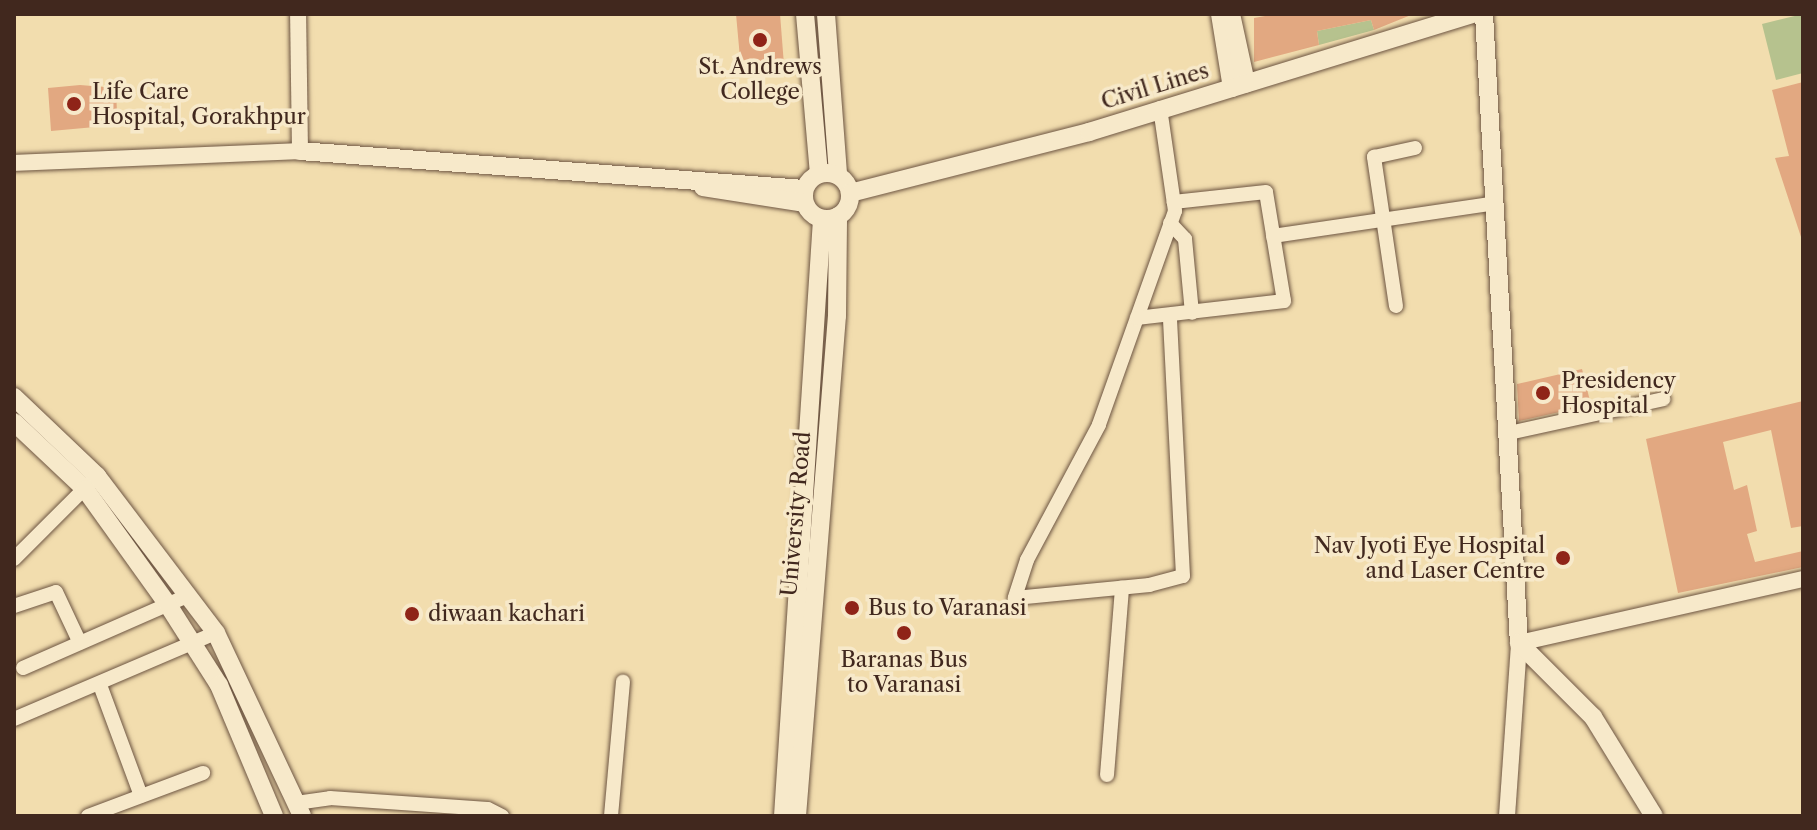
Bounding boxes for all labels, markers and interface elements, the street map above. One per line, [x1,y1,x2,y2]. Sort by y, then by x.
marker: St. Andrews College [751,31,769,49]
place label: St. Andrews College [698,53,822,104]
street label: Civil Lines [1098,57,1212,115]
place label: Life Care Hospital, Gorakhpur [92,78,306,130]
marker: Life Care Hospital, Gorakhpur [63,93,85,115]
place label: Presidency Hospital [1561,367,1676,418]
marker: Presidency Hospital [1532,382,1554,404]
street label: University Road [776,430,816,598]
place label: Nav Jyoti Eye Hospital and Laser Centre [1313,532,1545,584]
marker: Nav Jyoti Eye Hospital and Laser Centre [1552,547,1574,569]
place label: Bus to Varanasi [868,595,1027,621]
marker: Bus to Varanasi [843,599,861,617]
place label: diwaan kachari [428,601,585,627]
marker: diwaan kachari [403,605,421,623]
marker: Baranas Bus to Varanasi [895,624,913,642]
place label: Baranas Bus to Varanasi [840,646,968,698]

